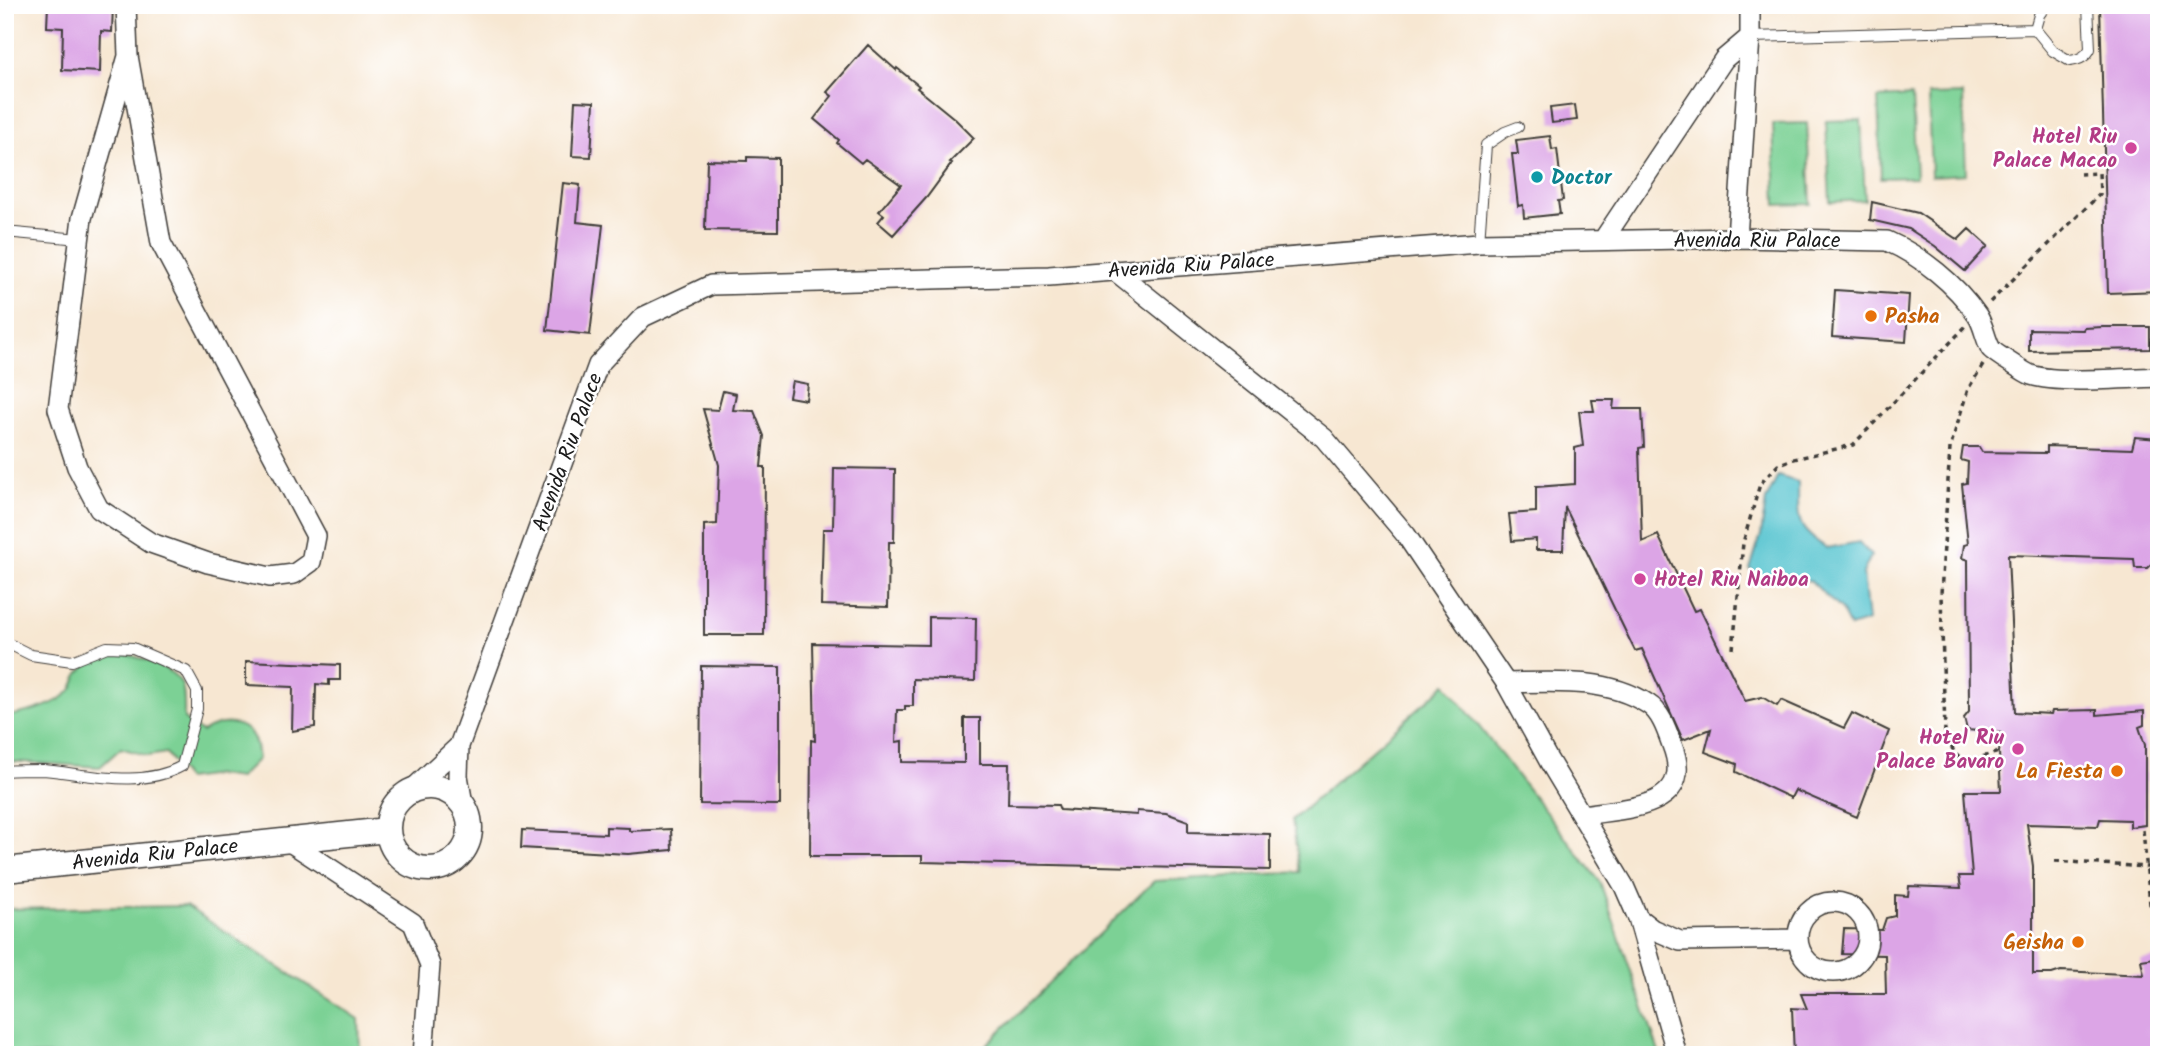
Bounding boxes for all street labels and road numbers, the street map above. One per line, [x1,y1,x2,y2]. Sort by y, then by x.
street label: Avenida Riu Palace [1674,225,1841,258]
street label: Avenida Riu Palace [1107,244,1276,289]
street label: Avenida Riu Palace [524,368,613,537]
street label: Avenida Riu Palace [70,830,240,881]

